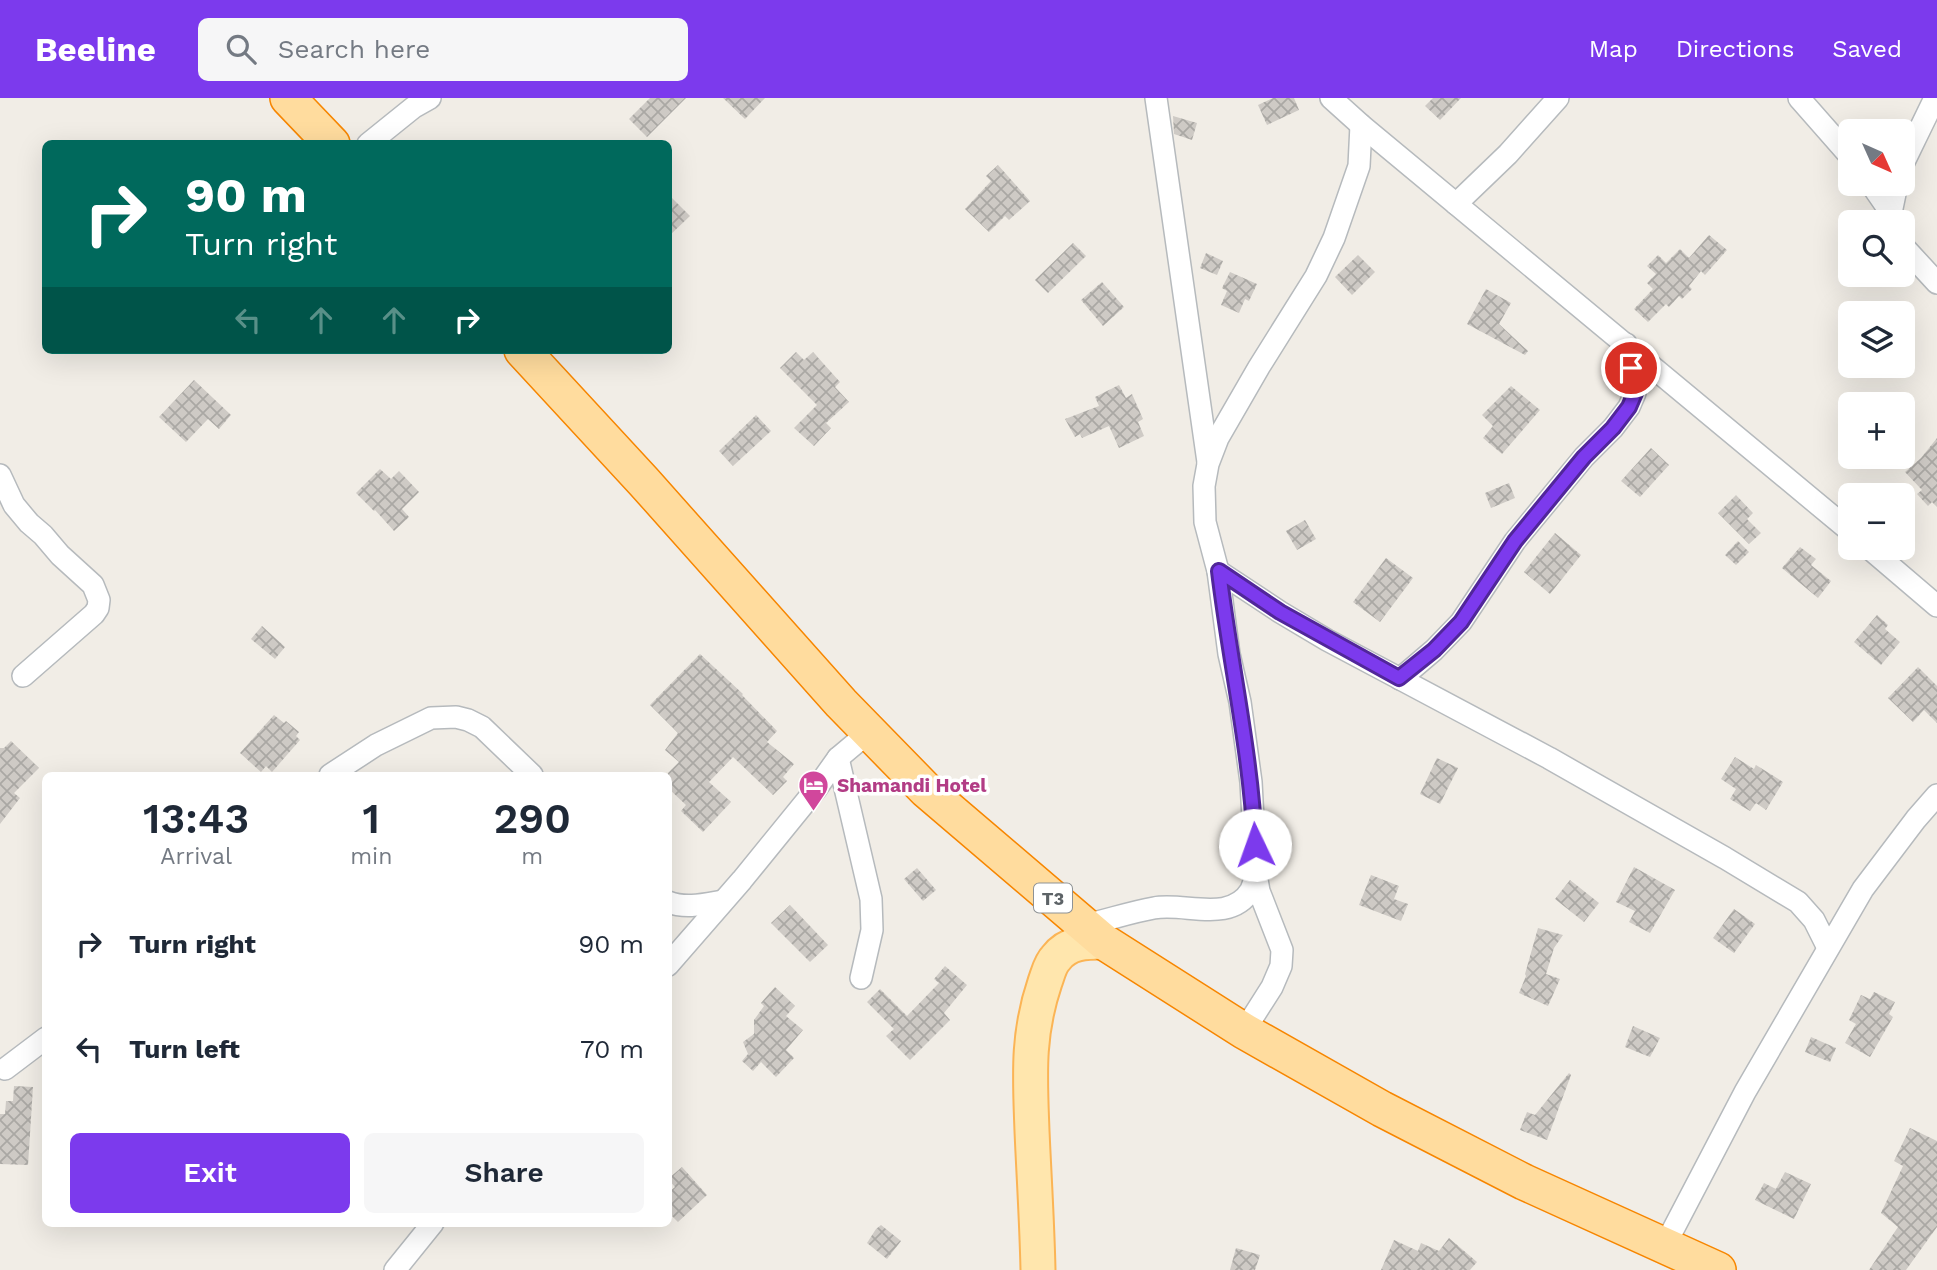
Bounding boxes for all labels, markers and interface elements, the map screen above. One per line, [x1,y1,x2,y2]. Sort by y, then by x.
search box [198,18,688,81]
text: Beeline [35,30,156,69]
icon: search [222,30,260,68]
text: Search here [278,34,430,64]
text: Map [1589,35,1638,63]
text: Directions [1676,35,1794,63]
text: Saved [1832,35,1902,63]
north arrow [1838,119,1914,196]
map controls [1838,119,1915,560]
text: 90 m [185,166,307,224]
icon: right [70,168,161,259]
button: search [1838,210,1915,287]
text: Turn right [185,225,337,263]
icon: left [229,301,267,339]
icon: ahead [302,301,340,339]
icon: ahead [375,301,413,339]
icon: right [448,301,486,339]
button: layers [1838,301,1915,378]
pin [1601,338,1661,398]
icon: arrive [1612,349,1650,387]
button: + [1838,392,1915,469]
button: − [1838,483,1915,560]
hotel icon: Shamandi Hotel [797,768,831,812]
place label: Shamandi Hotel [837,774,987,797]
text: 13:43 [143,794,249,843]
text: 1 [363,794,380,843]
text: 290 [494,794,571,843]
position arrow [1218,808,1292,882]
text: Arrival [160,843,232,870]
text: min [350,843,392,870]
text: m [521,843,543,870]
road number: T3 [1034,884,1072,912]
icon: right [70,925,108,963]
text: Turn right [129,929,256,959]
text: 90 m [578,929,644,959]
icon: left [70,1030,108,1068]
text: Turn left [129,1034,240,1064]
text: 70 m [580,1034,644,1064]
button: Exit [70,1133,350,1213]
button: Share [364,1133,644,1213]

